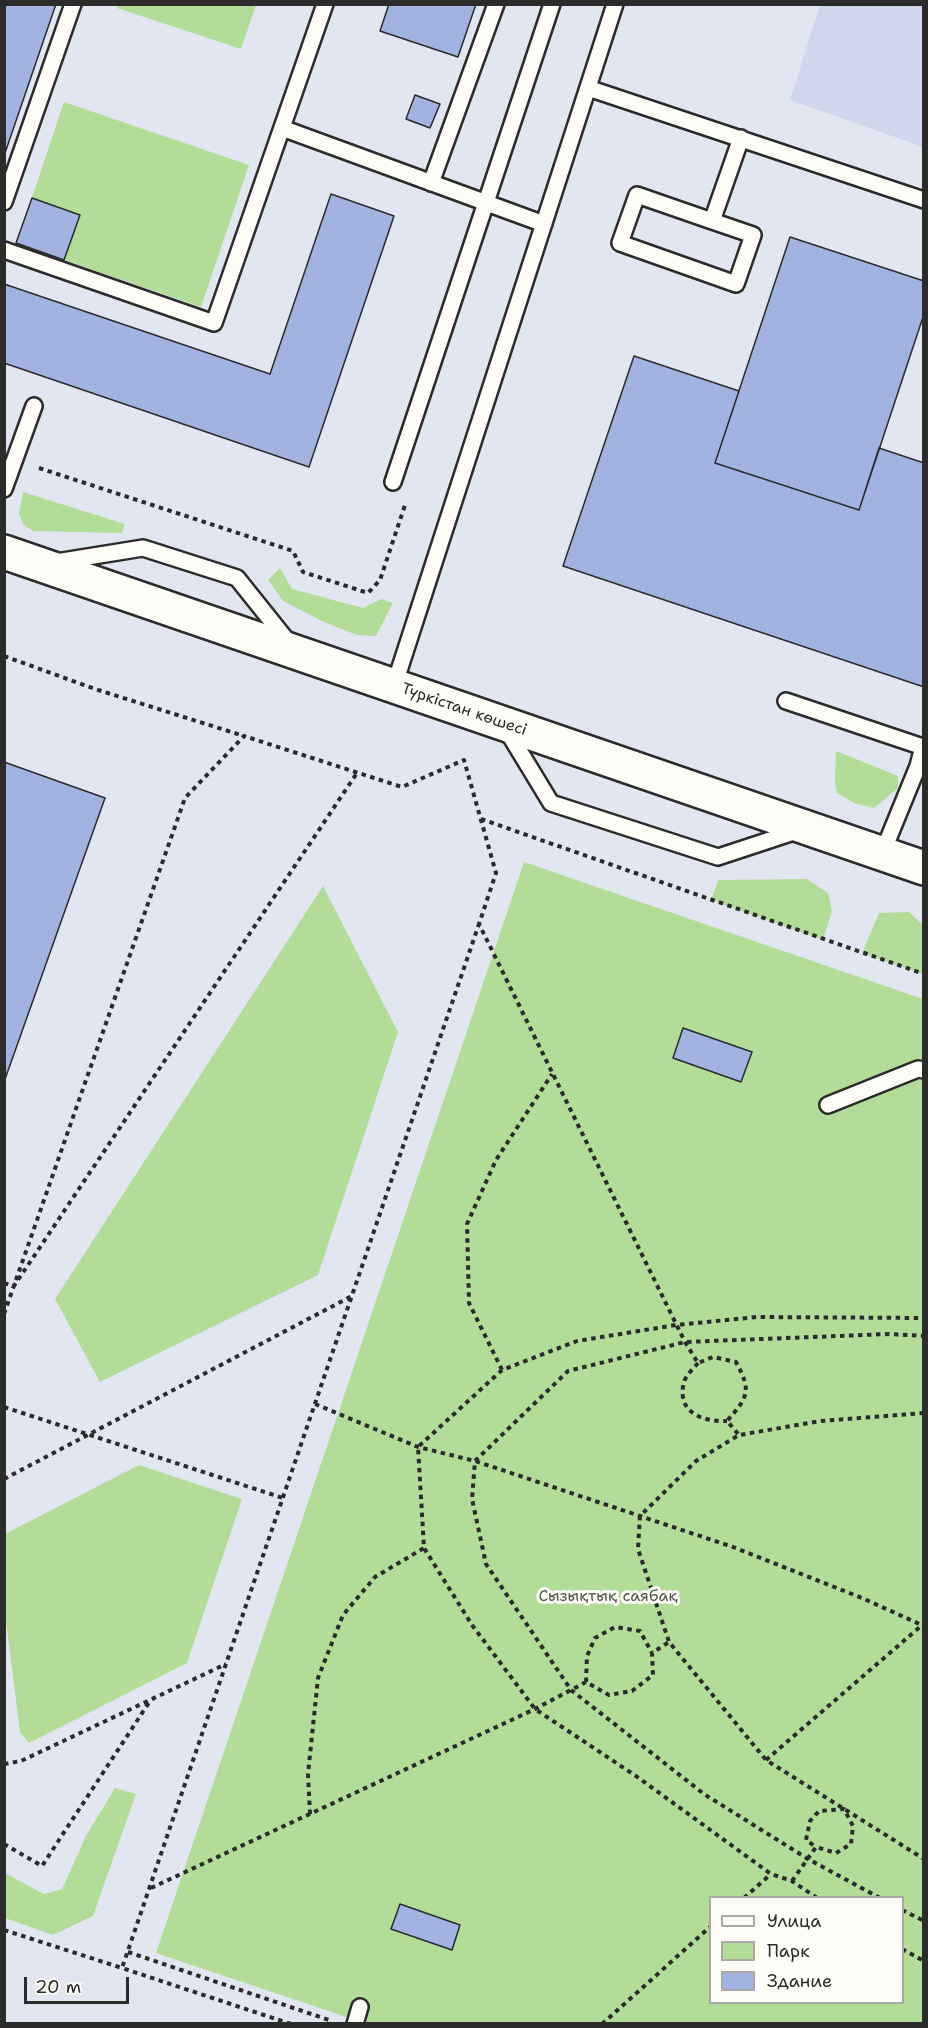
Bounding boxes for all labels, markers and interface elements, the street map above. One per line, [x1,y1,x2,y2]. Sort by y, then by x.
street label: Түркістан көшесі [399,680,529,740]
park label: Сызықтық саябақ [538,1587,678,1607]
legend [709,1896,904,2004]
text: Улица [767,1909,821,1933]
text: Парк [767,1939,810,1963]
scale bar [27,1965,132,2003]
text: Здание [767,1969,832,1993]
text: 20 m [35,1975,81,1999]

